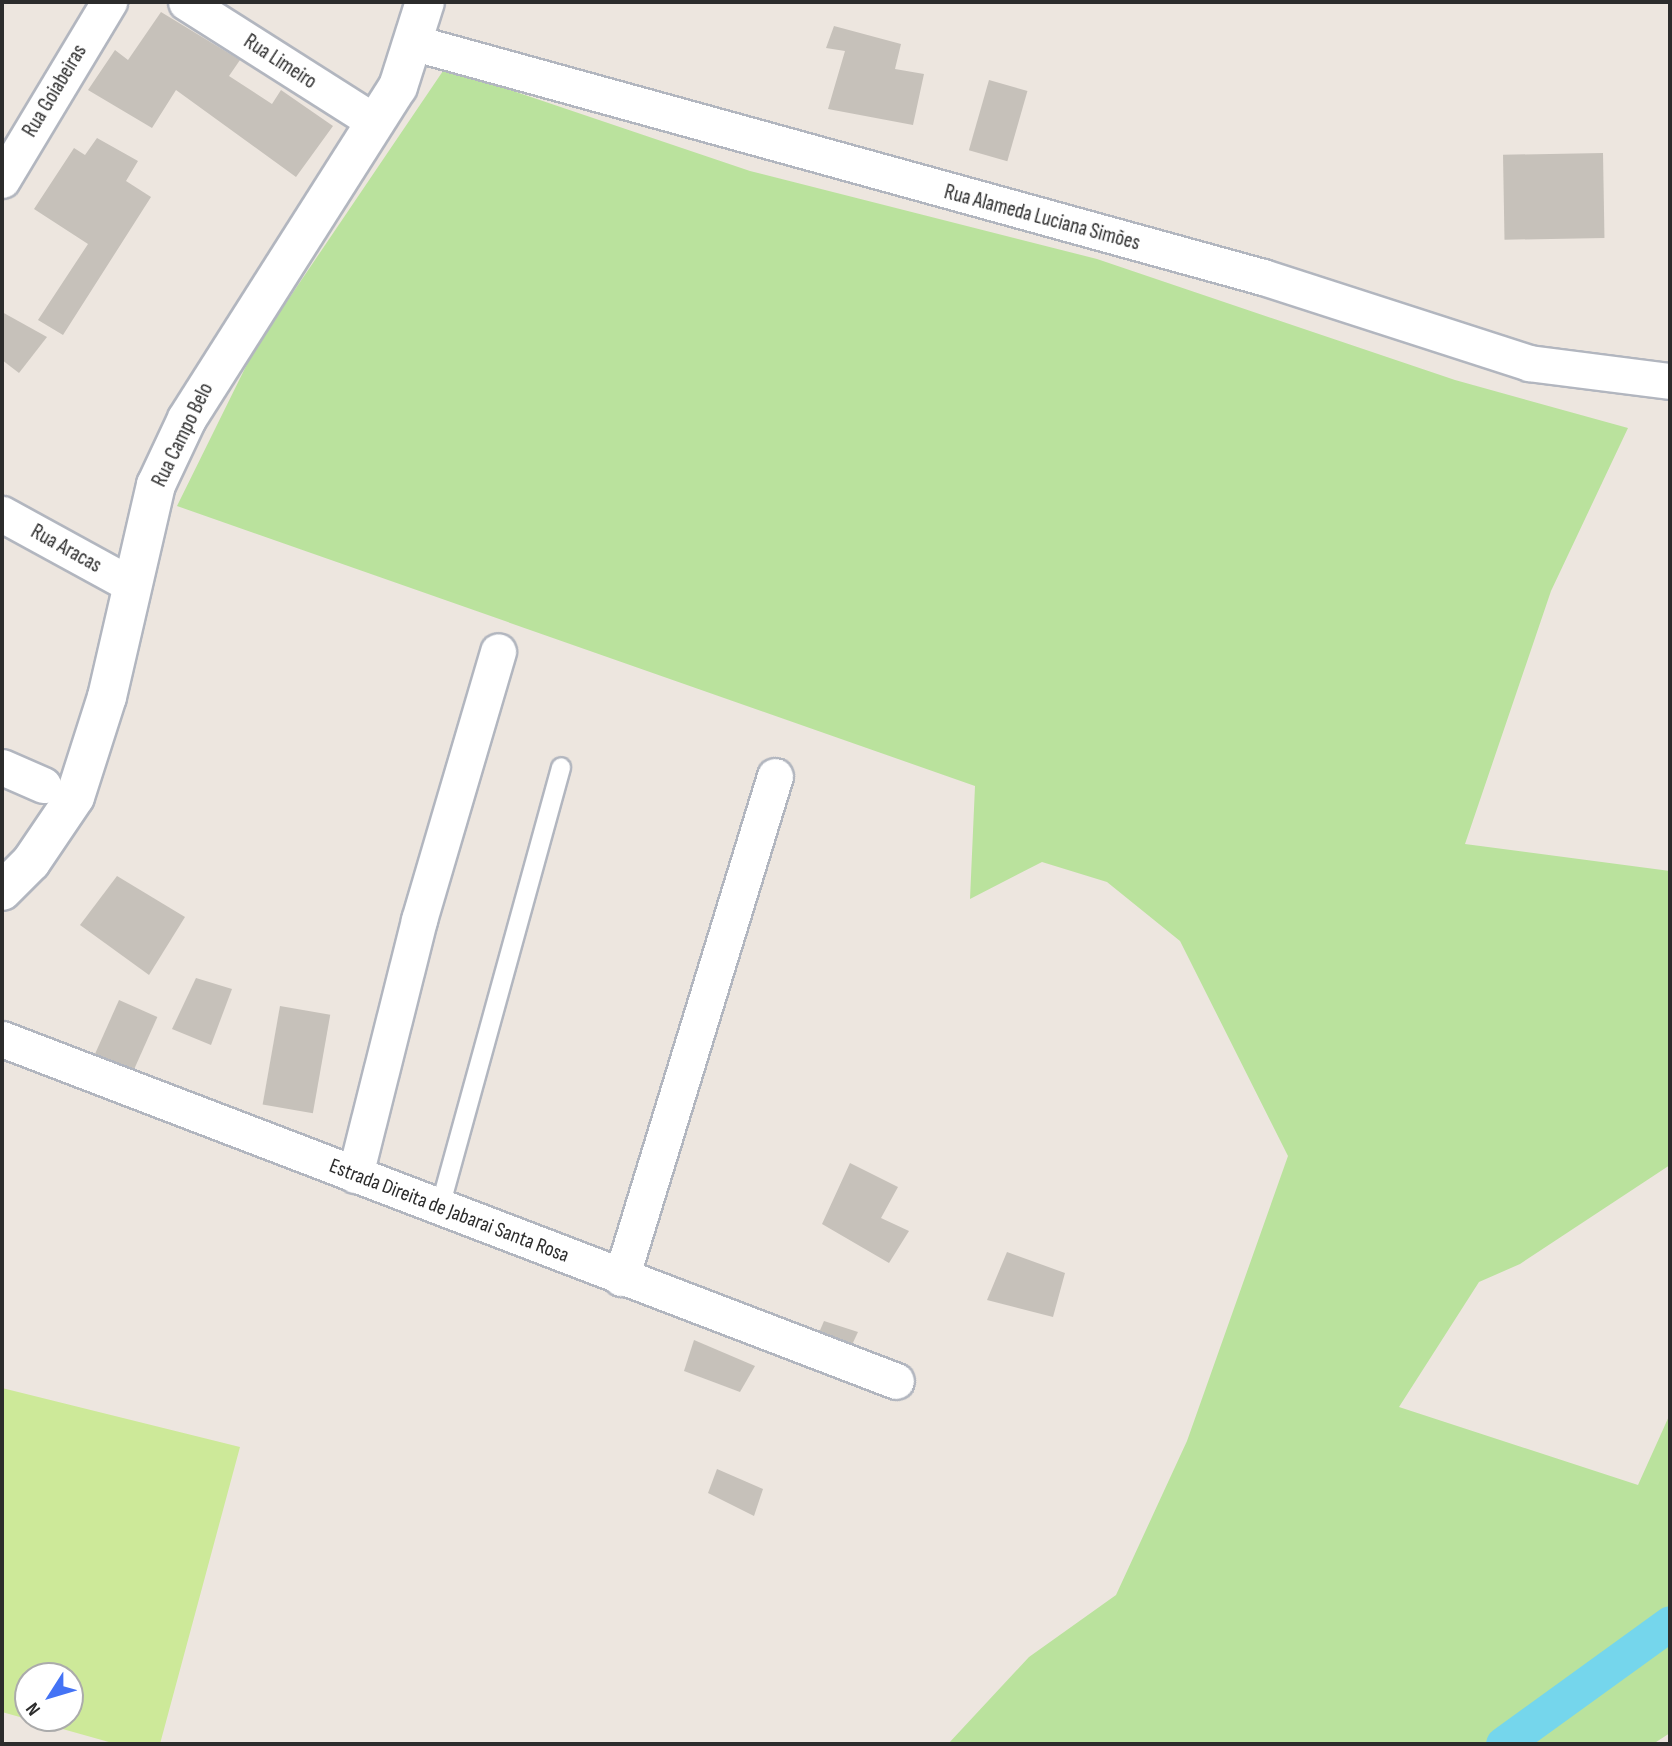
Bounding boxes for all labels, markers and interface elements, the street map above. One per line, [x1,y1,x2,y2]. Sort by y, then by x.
street label: Rua Limeiro [239,29,321,95]
street label: Rua Goiabeiras [18,40,92,142]
street label: Rua Alameda Luciana Simões [941,180,1143,256]
street label: Rua Campo Belo [147,379,219,491]
street label: Rua Aracas [26,519,106,579]
street label: Estrada Direita de Jabarai Santa Rosa [325,1154,573,1268]
north arrow [14,1662,84,1732]
text: N [21,1698,46,1720]

